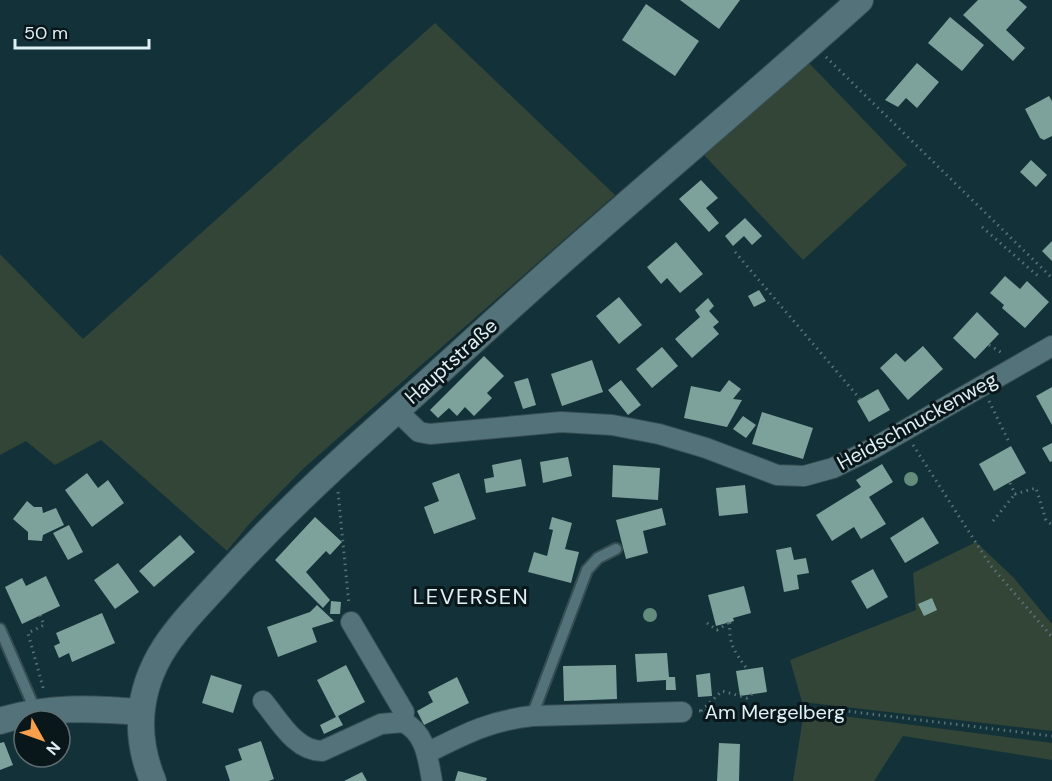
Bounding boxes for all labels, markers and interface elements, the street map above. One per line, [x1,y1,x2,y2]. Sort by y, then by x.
scale bar [15,12,148,50]
text: 50 m [24,21,68,45]
street label: Hauptstraße [399,313,503,409]
street label: Heidschnuckenweg [832,366,1002,476]
district label: LEVERSEN [413,582,529,611]
street label: Am Mergelberg [705,699,845,725]
north arrow [12,709,72,769]
text: N [41,737,65,760]

